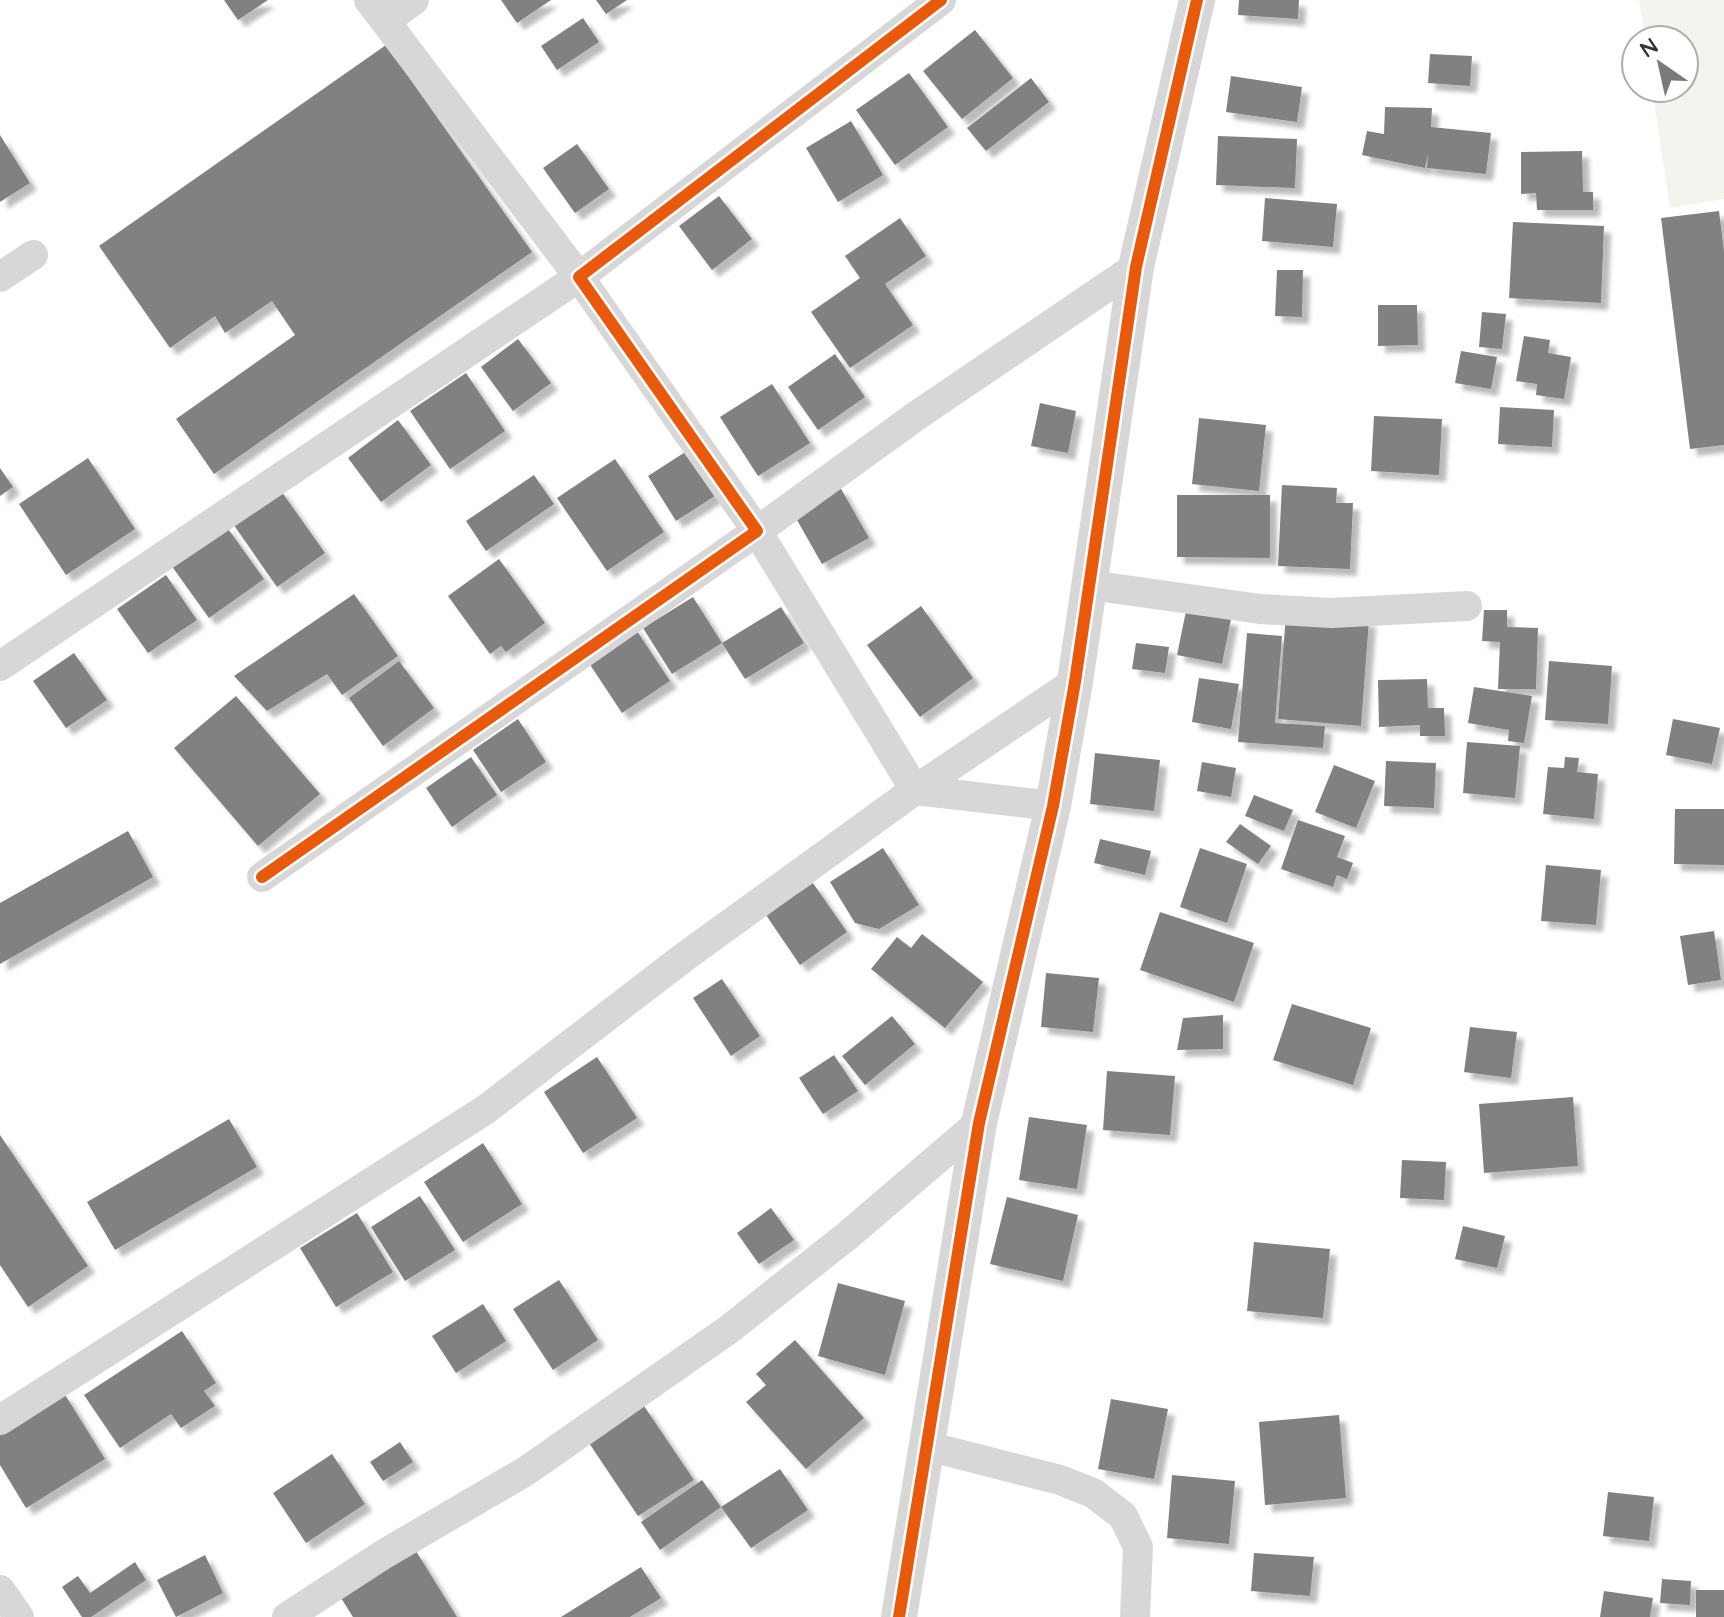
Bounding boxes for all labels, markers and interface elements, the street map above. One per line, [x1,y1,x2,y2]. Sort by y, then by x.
north arrow [1620,24,1700,104]
text: N [1634,31,1663,64]

